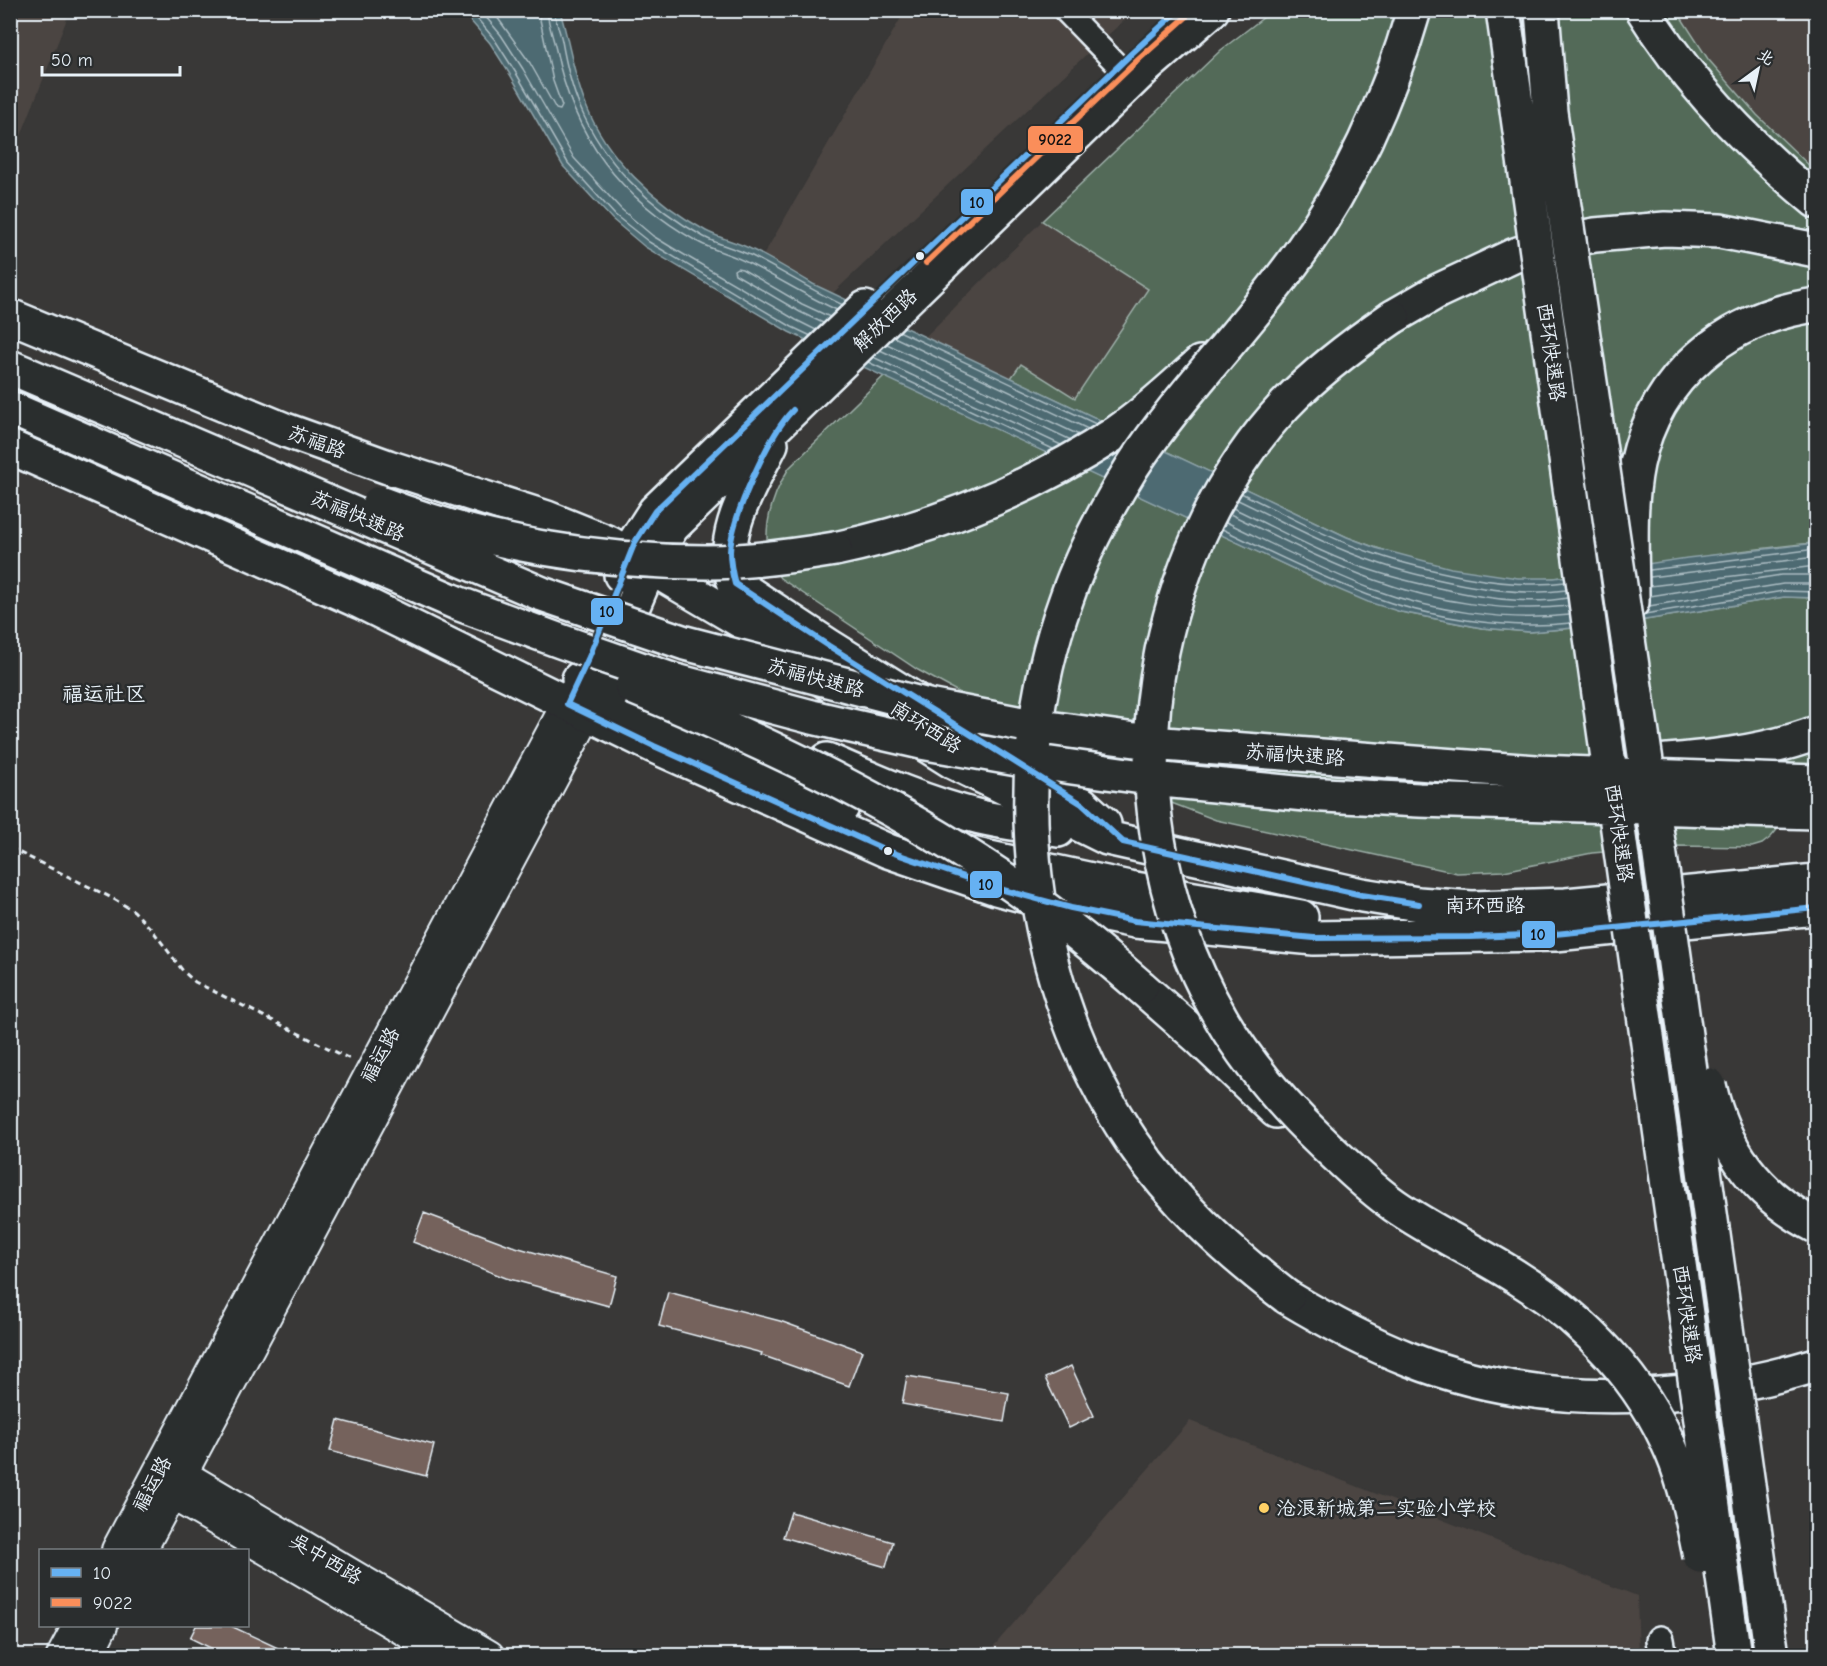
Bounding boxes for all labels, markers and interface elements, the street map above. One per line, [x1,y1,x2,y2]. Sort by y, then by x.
scale bar [42,39,180,77]
north arrow [1728,39,1788,99]
text: 北 [1754,45,1777,69]
text: 50 m [51,50,93,71]
line badge: 9022 [1027,125,1084,154]
text: 9022 [1038,131,1072,149]
line badge: 10 [960,188,994,216]
text: 10 [969,194,985,212]
unlabelled marker [914,250,926,262]
street label: 解放西路 [848,283,922,356]
street label: 西环快速路 [1533,301,1569,404]
street label: 苏福路 [285,421,350,463]
street label: 苏福快速路 [307,486,409,547]
line badge: 10 [590,597,624,626]
text: 10 [599,603,615,621]
street label: 苏福快速路 [765,654,868,702]
district label: 福运社区 [62,682,146,706]
street label: 南环西路 [886,696,967,759]
street label: 苏福快速路 [1244,740,1347,770]
street label: 西环快速路 [1601,782,1637,885]
unlabelled marker [882,845,894,857]
line badge: 10 [969,870,1003,899]
text: 10 [978,876,994,894]
street label: 南环西路 [1445,894,1526,917]
line badge: 10 [1521,920,1556,949]
text: 10 [1530,926,1546,944]
street label: 福运路 [356,1022,405,1087]
street label: 西环快速路 [1669,1263,1705,1366]
street label: 福运路 [128,1451,177,1516]
place label: 沧浪新城第二实验小学校 [1276,1497,1496,1520]
marker: 沧浪新城第二实验小学校 [1257,1501,1271,1515]
street label: 吴中西路 [286,1529,367,1590]
legend [39,1549,249,1627]
text: 10 [93,1563,111,1584]
text: 9022 [93,1593,132,1614]

